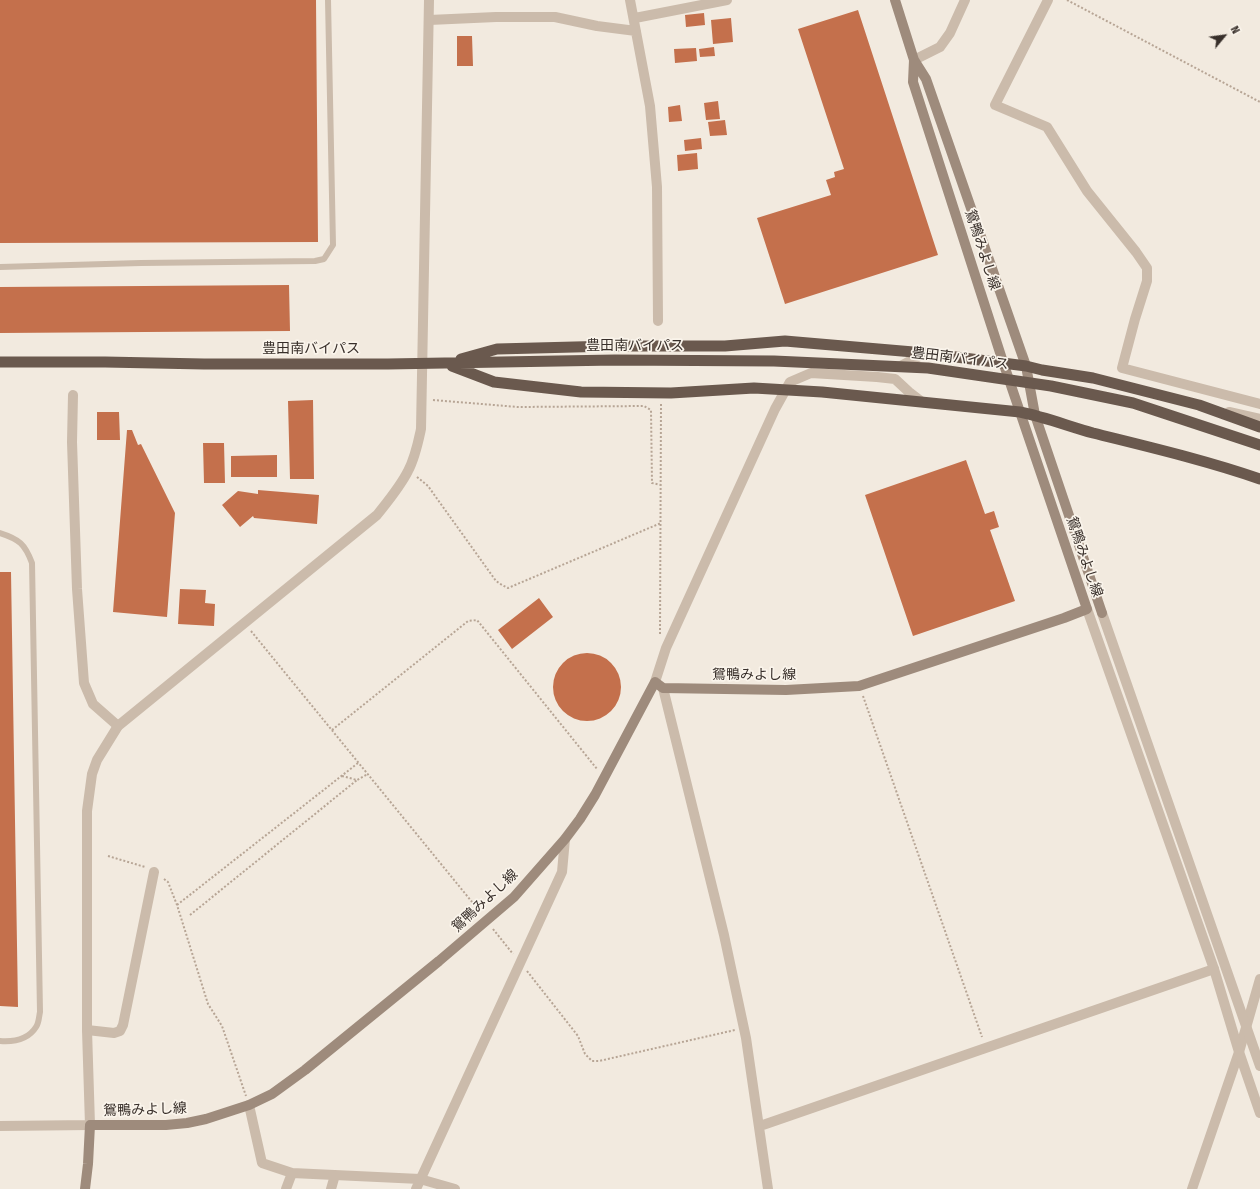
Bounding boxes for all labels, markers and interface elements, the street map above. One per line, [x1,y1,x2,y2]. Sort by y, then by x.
north arrow [1204,16,1244,56]
text: N [1228,24,1242,36]
street label: 鴛鴨みよし線 [961,207,1003,293]
street label: 豊田南バイパス [586,338,684,354]
street label: 豊田南バイパス [262,341,360,357]
street label: 豊田南バイパス [910,345,1010,373]
street label: 鴛鴨みよし線 [1062,515,1106,599]
street label: 鴛鴨みよし線 [712,667,796,683]
street label: 鴛鴨みよし線 [449,866,521,936]
street label: 鴛鴨みよし線 [103,1100,187,1120]

